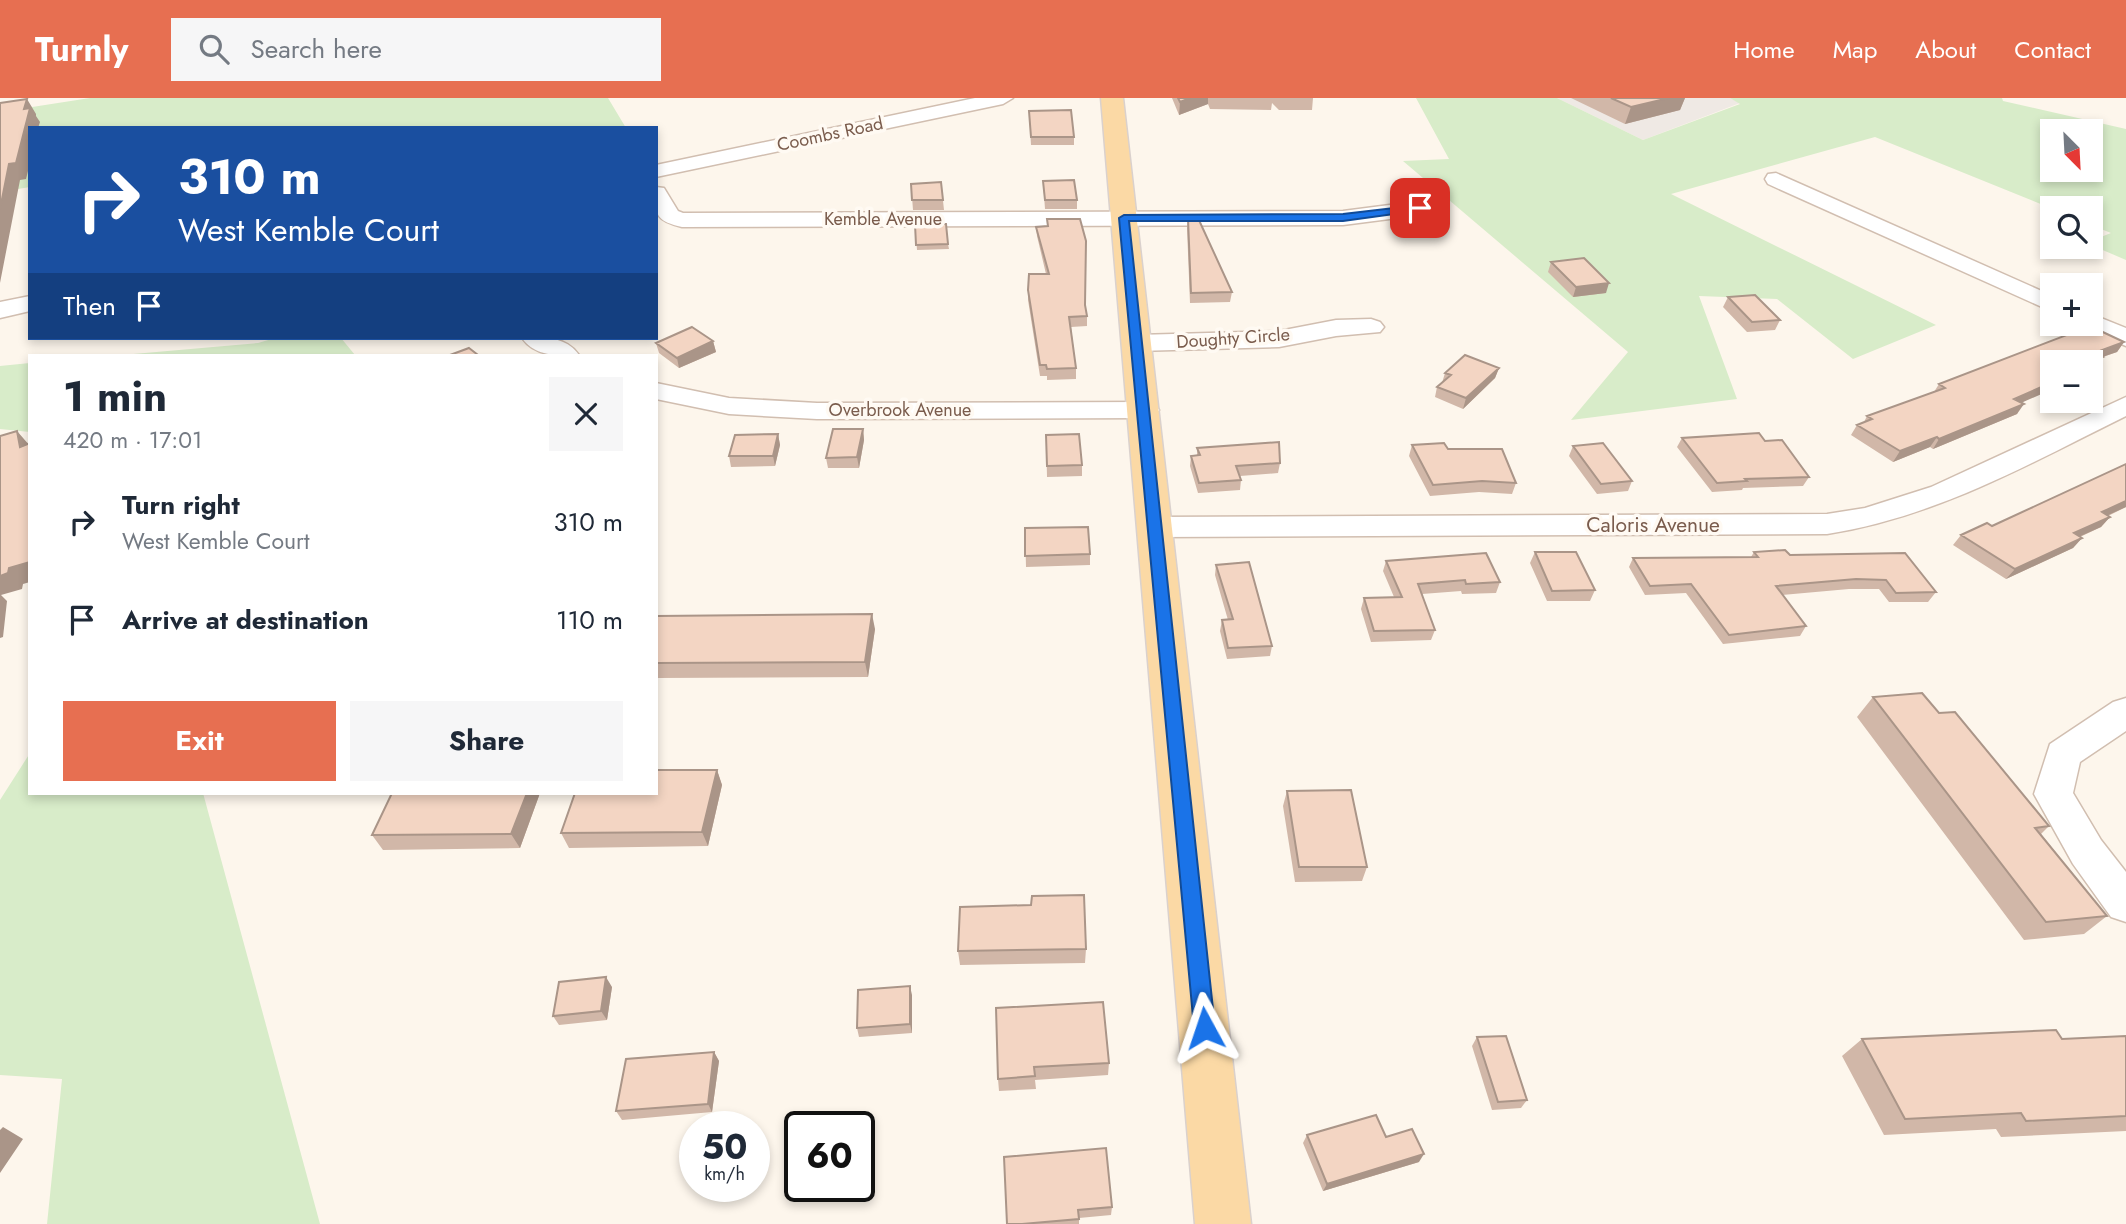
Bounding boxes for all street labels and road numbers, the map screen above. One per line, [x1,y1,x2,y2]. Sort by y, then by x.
street label: Coombs Road [775,110,885,158]
street label: Kemble Avenue [824,206,942,232]
street label: Doughty Circle [1175,321,1291,355]
street label: Overbrook Avenue [829,397,971,423]
street label: Caloris Avenue [1586,510,1720,540]

